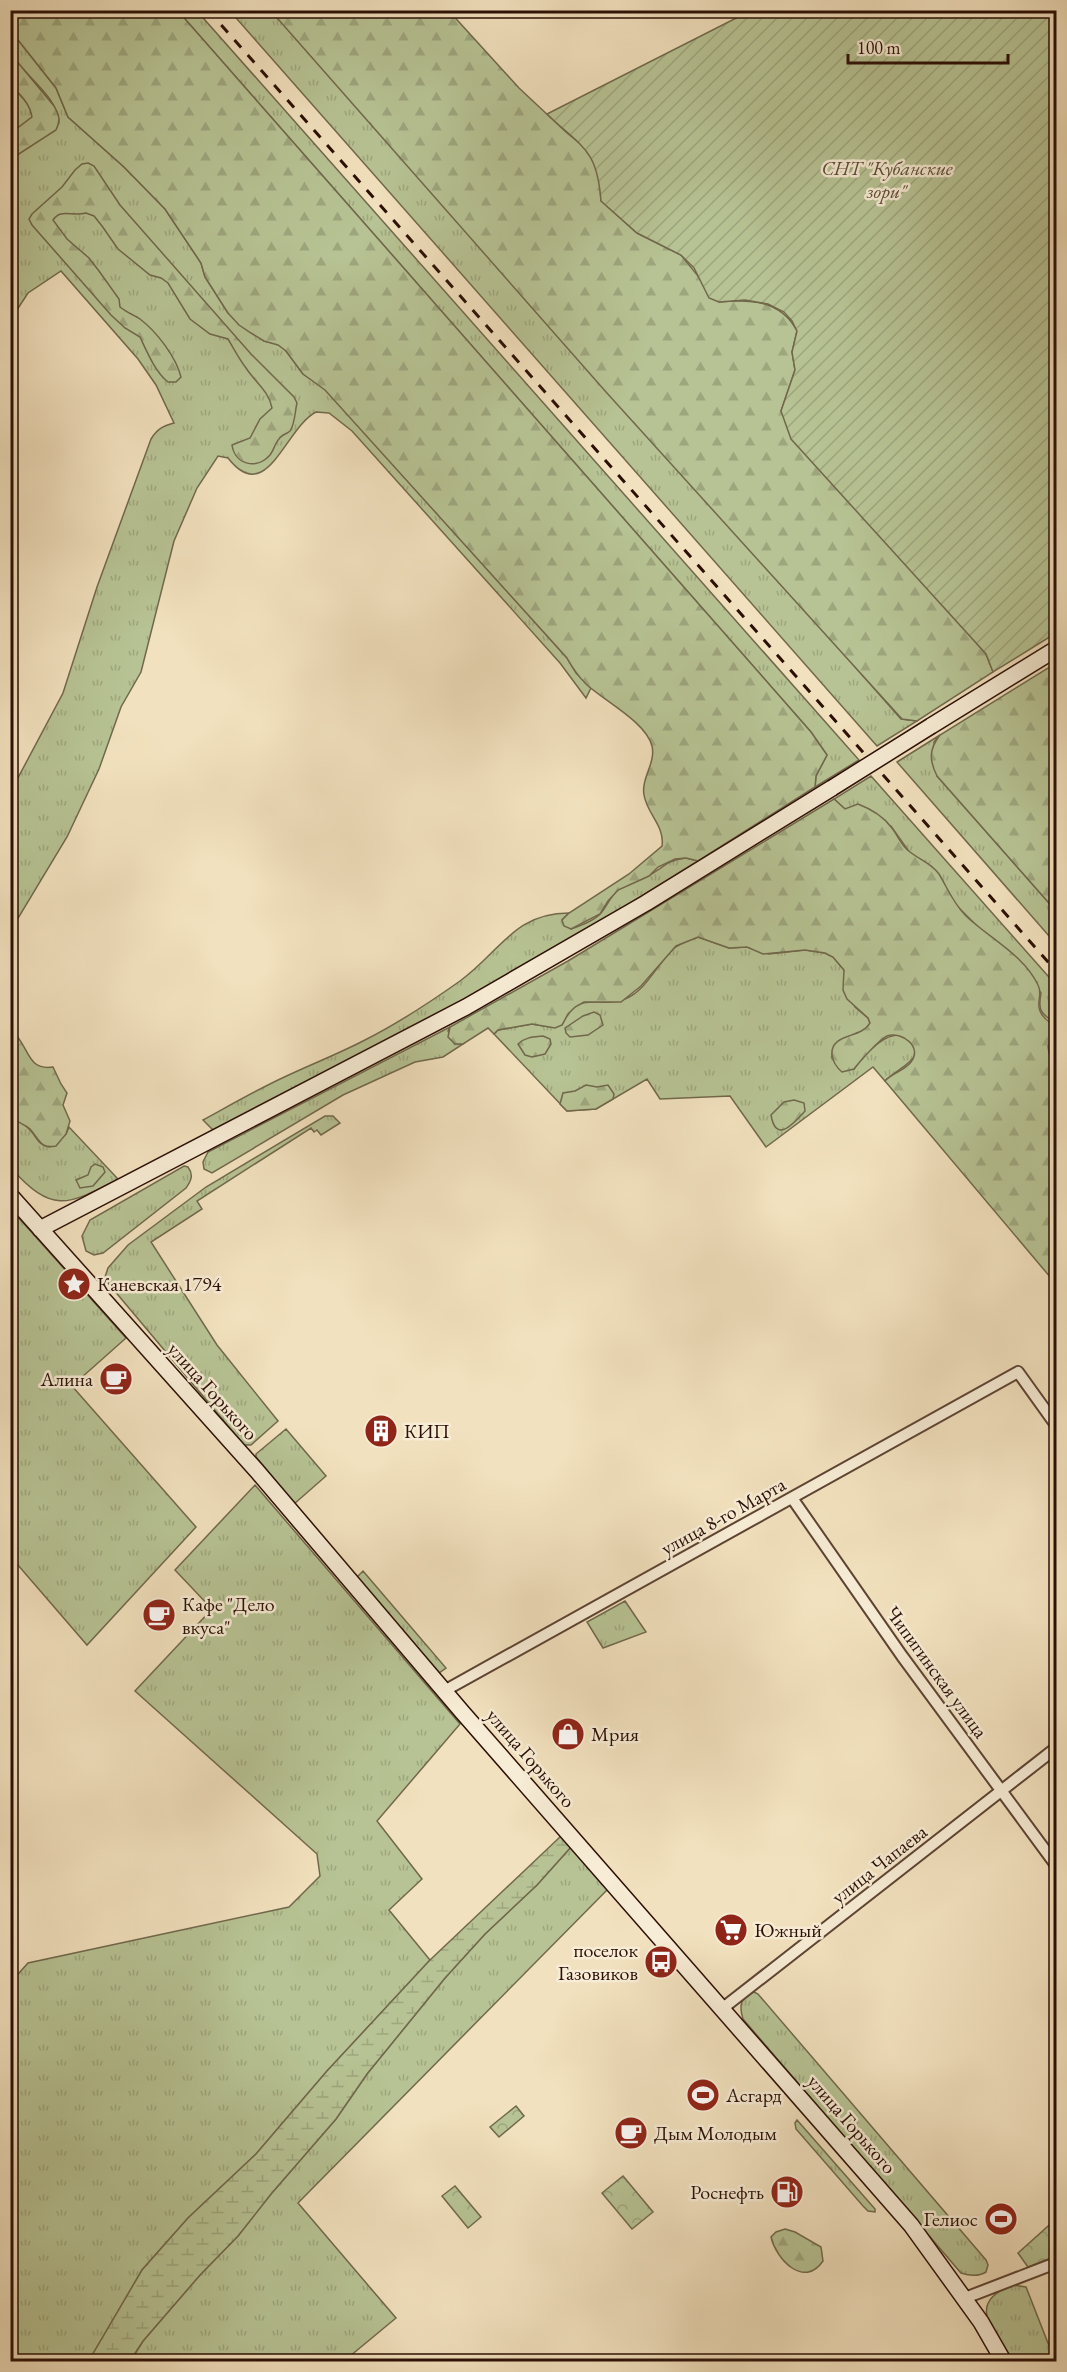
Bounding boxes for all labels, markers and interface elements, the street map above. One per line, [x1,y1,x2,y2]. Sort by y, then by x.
scale bar [848,27,1008,65]
text: 100 m [857,36,901,59]
park label: СНТ "Кубанские зори" [822,155,953,204]
place icon: Каневская 1794 [56,1266,92,1302]
place label: Каневская 1794 [97,1271,222,1297]
street label: улица Горького [162,1336,264,1446]
cafe icon: Алина [98,1361,134,1397]
place label: Алина [40,1366,93,1392]
building icon: КИП [363,1413,399,1449]
place label: КИП [404,1418,450,1444]
street label: улица 8-го Марта [656,1471,790,1561]
place label: Кафе "Дело вкуса" [182,1591,275,1640]
cafe icon: Кафе "Дело вкуса" [141,1597,177,1633]
street label: Чипигинская улица [880,1601,994,1743]
street label: улица Горького [481,1703,581,1813]
shop icon: Мрия [550,1716,586,1752]
place label: Мрия [591,1721,639,1747]
street label: улица Чапаева [826,1818,932,1910]
supermarket icon: Южный [713,1912,749,1948]
place label: Южный [754,1917,822,1943]
place label: поселок Газовиков [558,1937,638,1986]
bus stop icon: поселок Газовиков [643,1944,679,1980]
street label: улица Горького [802,2069,902,2179]
sports icon: Асгард [685,2077,721,2113]
place label: Асгард [725,2082,782,2108]
cafe icon: Дым Молодым [613,2115,649,2151]
place label: Дым Молодым [654,2120,777,2146]
fuel station icon: Роснефть [769,2174,805,2210]
place label: Роснефть [690,2179,764,2205]
sports icon: Гелиос [983,2201,1019,2237]
place label: Гелиос [923,2206,978,2232]

